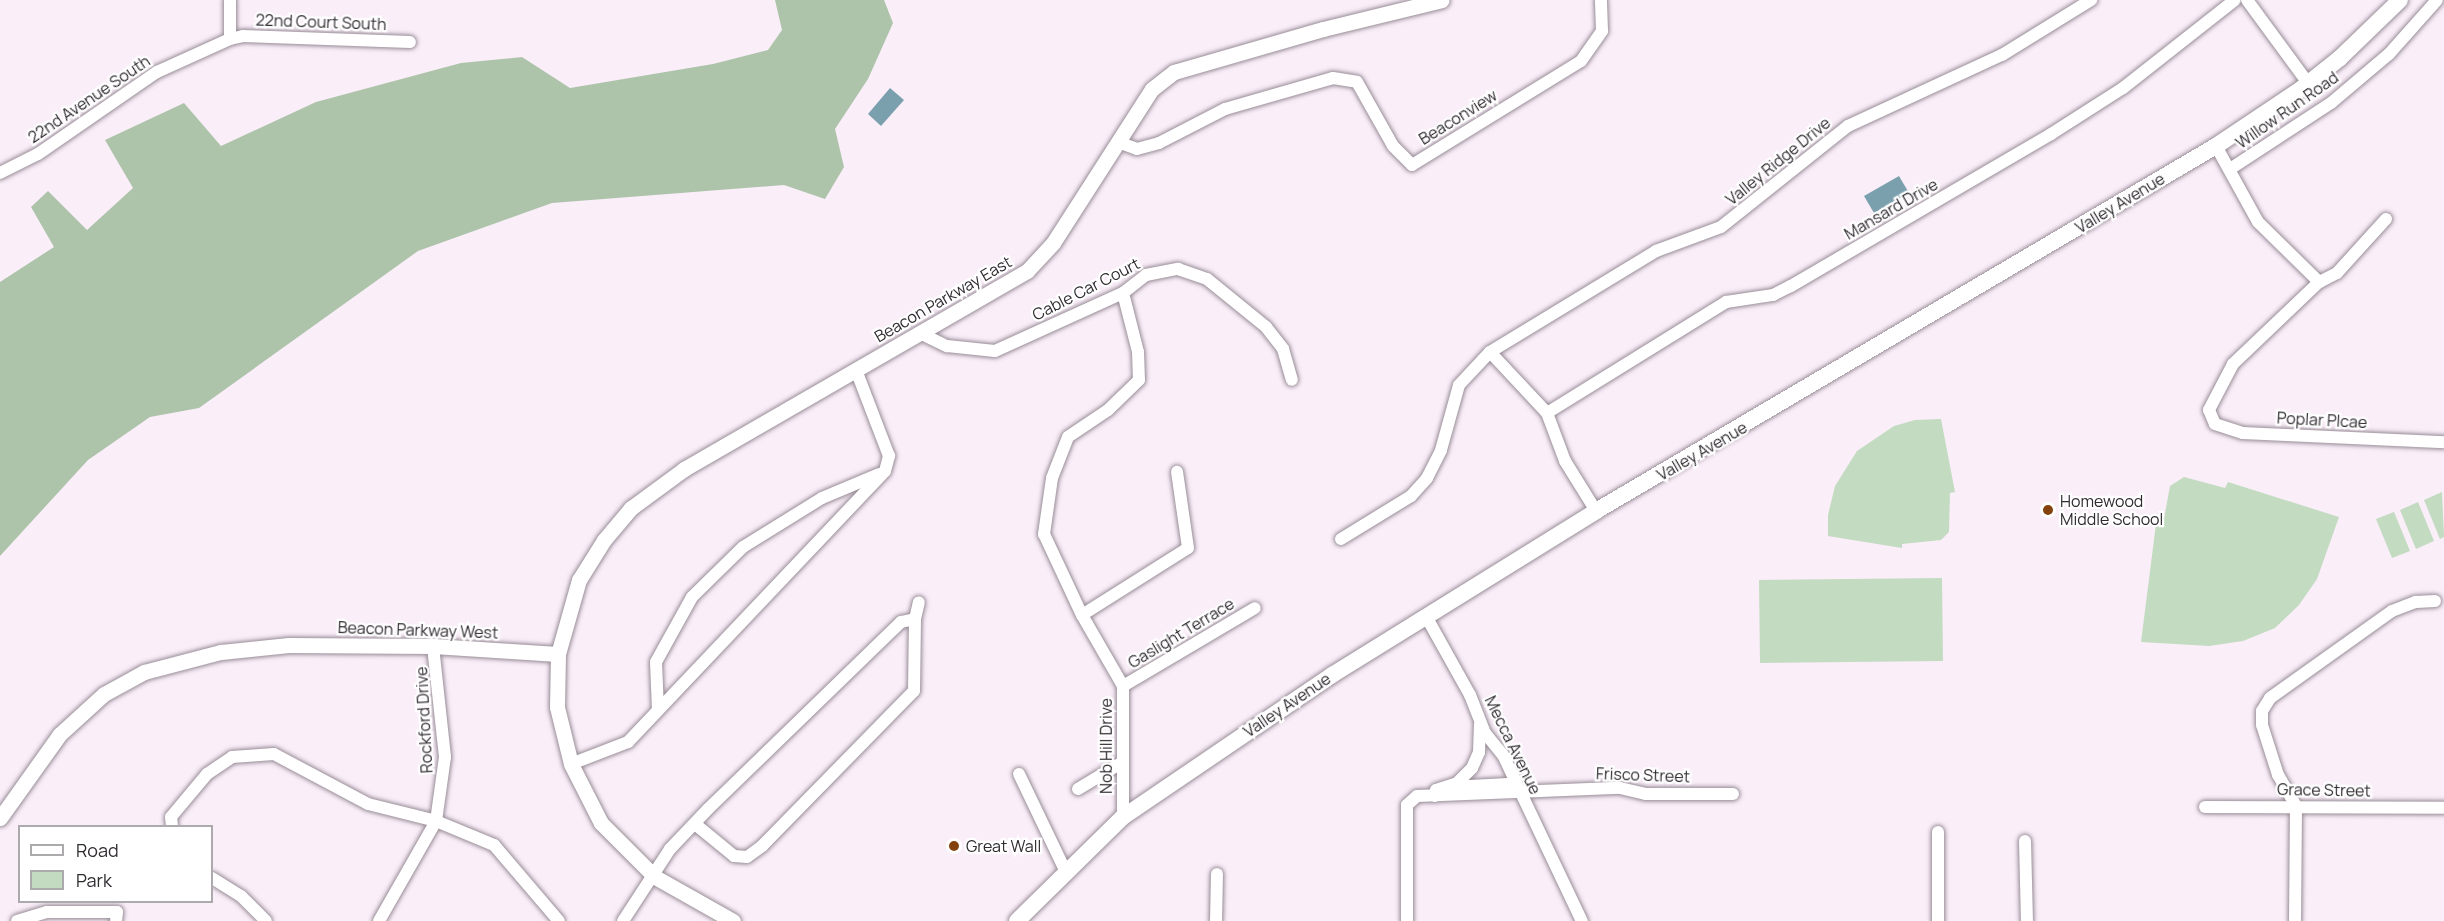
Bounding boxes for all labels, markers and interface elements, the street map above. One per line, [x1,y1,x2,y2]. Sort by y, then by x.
street label: 22nd Court South [255,10,387,34]
street label: 22nd Avenue South [24,51,154,147]
street label: Willow Run Road [2232,68,2342,152]
street label: Beaconview [1415,85,1501,149]
street label: Valley Ridge Drive [1722,113,1834,209]
street label: Valley Avenue [2072,169,2168,237]
street label: Mansard Drive [1841,174,1941,244]
street label: Beacon Parkway East [871,252,1015,346]
street label: Cable Car Court [1029,254,1143,324]
street label: Poplar Plcae [2276,408,2368,432]
street label: Valley Avenue [1654,417,1750,485]
place label: Homewood Middle School [2060,491,2163,529]
marker: Homewood Middle School [2041,503,2055,517]
street label: Gaslight Terrace [1124,594,1238,672]
street label: Beacon Parkway West [337,618,499,642]
street label: Rockford Drive [412,666,436,774]
street label: Valley Avenue [1240,669,1334,741]
street label: Mecca Avenue [1481,693,1545,797]
street label: Nob Hill Drive [1096,698,1116,794]
street label: Frisco Street [1596,764,1690,786]
street label: Grace Street [2277,780,2371,800]
legend [18,825,213,903]
place label: Great Wall [966,836,1041,856]
text: Road [76,838,119,862]
marker: Great Wall [947,839,961,853]
text: Park [76,868,112,892]

